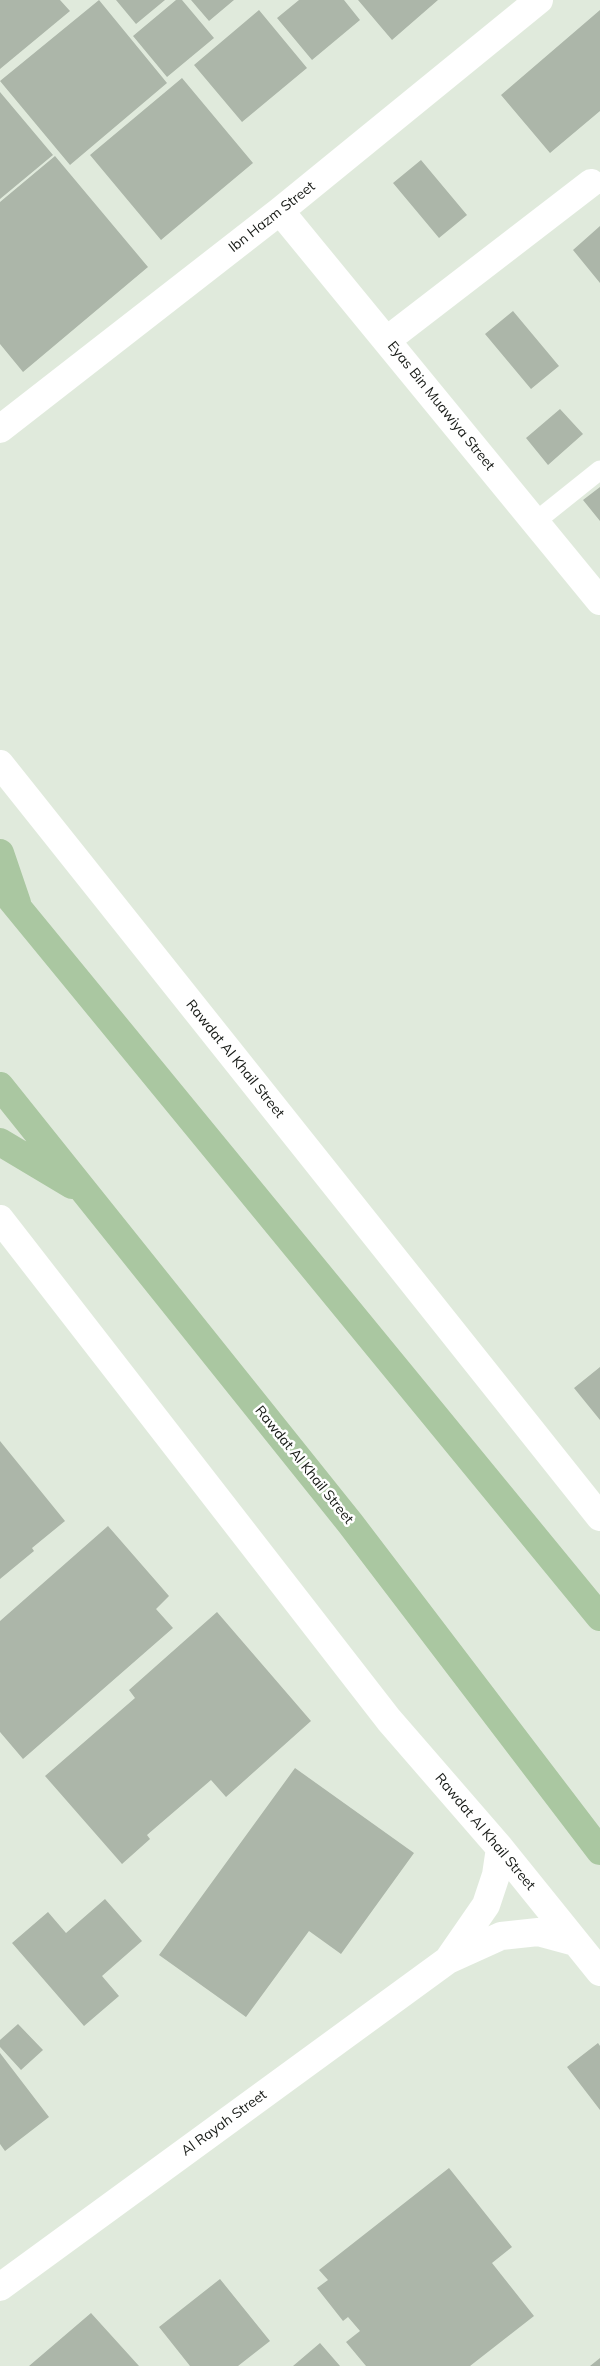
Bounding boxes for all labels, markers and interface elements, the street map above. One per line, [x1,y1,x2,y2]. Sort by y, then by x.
street label: Ibn Hazm Street [225,178,319,256]
street label: Eyas Bin Muawiya Street [384,338,498,474]
street label: Rawdat Al Khail Street [182,997,288,1121]
street label: Rawdat Al Khail Street [251,1403,357,1527]
street label: Rawdat Al Khail Street [431,1770,539,1894]
street label: Al Rayah Street [178,2086,270,2160]

